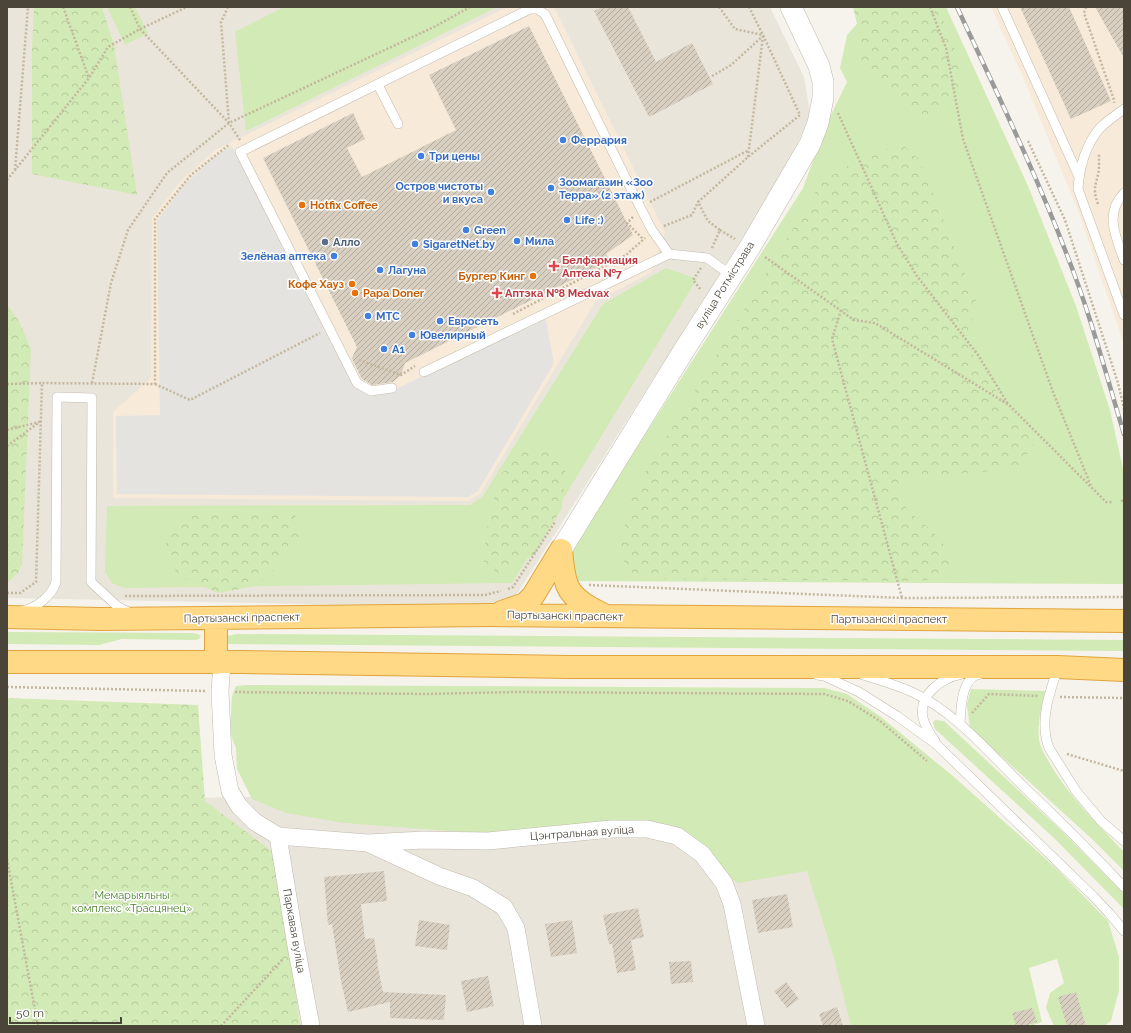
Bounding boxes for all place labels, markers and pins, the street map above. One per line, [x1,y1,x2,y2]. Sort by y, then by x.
place label: Феррария [571,134,627,147]
marker: Феррария [558,135,568,145]
place label: Три цены [429,150,480,163]
marker: Три цены [416,151,426,161]
place label: Зоомагазин «Зоо Терра» (2 этаж) [559,176,653,202]
place label: Остров чистоты и вкуса [396,180,483,206]
marker: Зоомагазин «Зоо Терра» (2 этаж) [546,183,556,193]
marker: Остров чистоты и вкуса [486,187,496,197]
place label: Hotfix Coffee [310,199,378,212]
marker: Hotfix Coffee [297,200,307,210]
place label: Life :) [575,214,604,227]
marker: Life :) [562,215,572,225]
place label: Green [474,224,506,237]
marker: Green [461,225,471,235]
place label: Мила [525,235,554,248]
place label: Алло [333,236,360,249]
marker: Мила [512,236,522,246]
marker: Алло [320,237,330,247]
place label: SigaretNet.by [423,238,495,251]
marker: SigaretNet.by [410,239,420,249]
place label: Зелёная аптека [240,250,326,263]
marker: Зелёная аптека [329,251,339,261]
place label: Белфармация Аптека №7 [562,254,638,280]
marker: Белфармация Аптека №7 [549,261,559,271]
place label: Лагуна [388,264,426,277]
marker: Лагуна [375,265,385,275]
place label: Бургер Кинг [458,270,525,283]
marker: Бургер Кинг [528,271,538,281]
place label: Кофе Хауз [288,278,345,291]
marker: Кофе Хауз [347,279,357,289]
place label: Papa Doner [363,287,425,300]
place label: Аптэка №8 Medvax [505,287,609,300]
marker: Papa Doner [350,288,360,298]
marker: Аптэка №8 Medvax [492,288,502,298]
place label: МТС [376,310,400,323]
marker: МТС [363,311,373,321]
place label: Евросеть [448,315,499,328]
marker: Евросеть [435,316,445,326]
place label: Ювелирный [420,329,486,342]
marker: Ювелирный [407,330,417,340]
place label: A1 [392,343,405,356]
marker: A1 [379,344,389,354]

